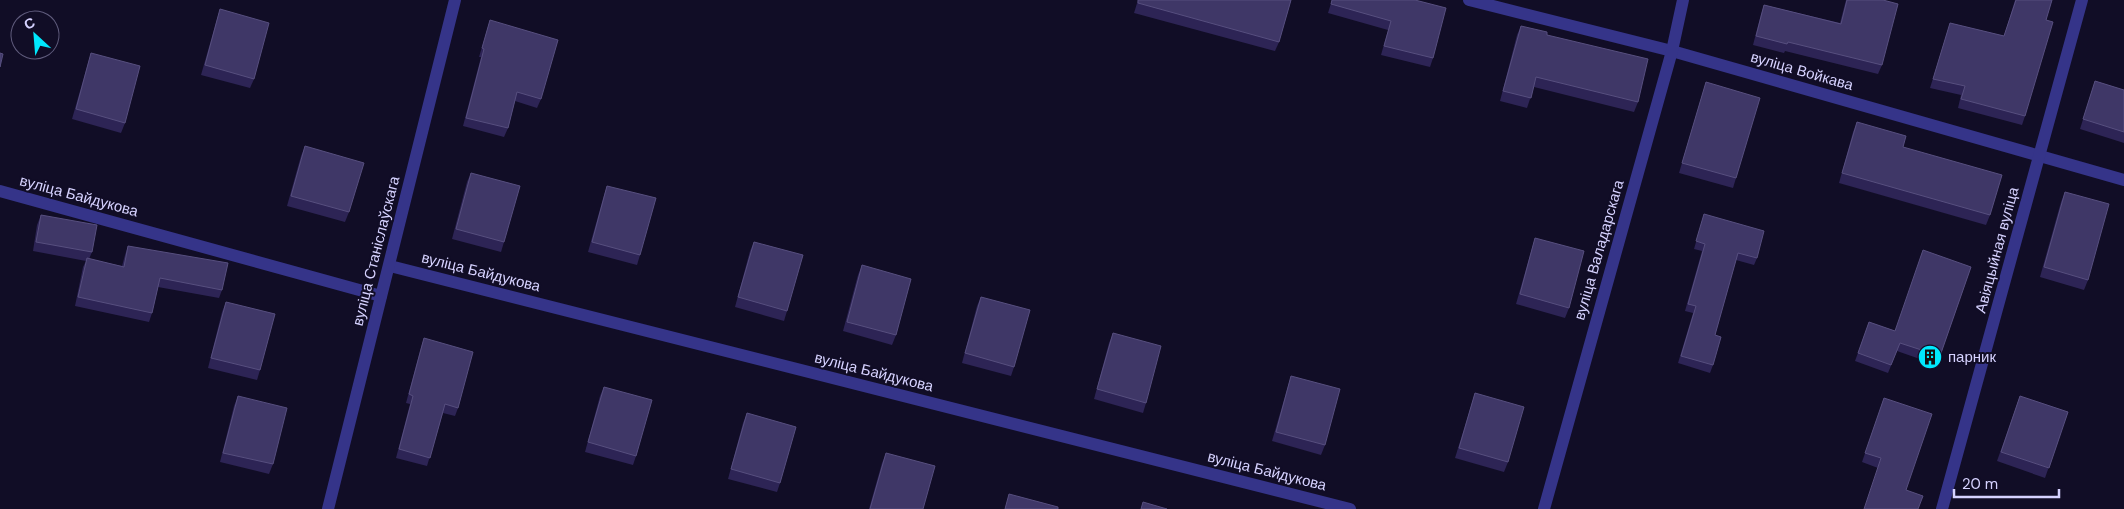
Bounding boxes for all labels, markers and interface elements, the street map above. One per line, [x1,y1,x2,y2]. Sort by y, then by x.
north arrow [10,10,60,60]
text: С [21,13,38,34]
street label: вуліца Войкава [1748,47,1856,95]
street label: вуліца Байдукова [18,171,141,222]
street label: вуліца Станіслаўскага [348,173,404,328]
street label: вуліца Валадарскага [1569,177,1629,322]
street label: Авіяцыйная вуліца [1971,184,2024,315]
street label: вуліца Байдукова [419,248,543,297]
building icon: парник [1917,344,1943,370]
place label: парник [1948,347,1996,367]
street label: вуліца Байдукова [812,348,936,397]
street label: вуліца Байдукова [1205,447,1329,496]
scale bar [1954,466,2059,498]
text: 20 m [1962,474,1998,494]

